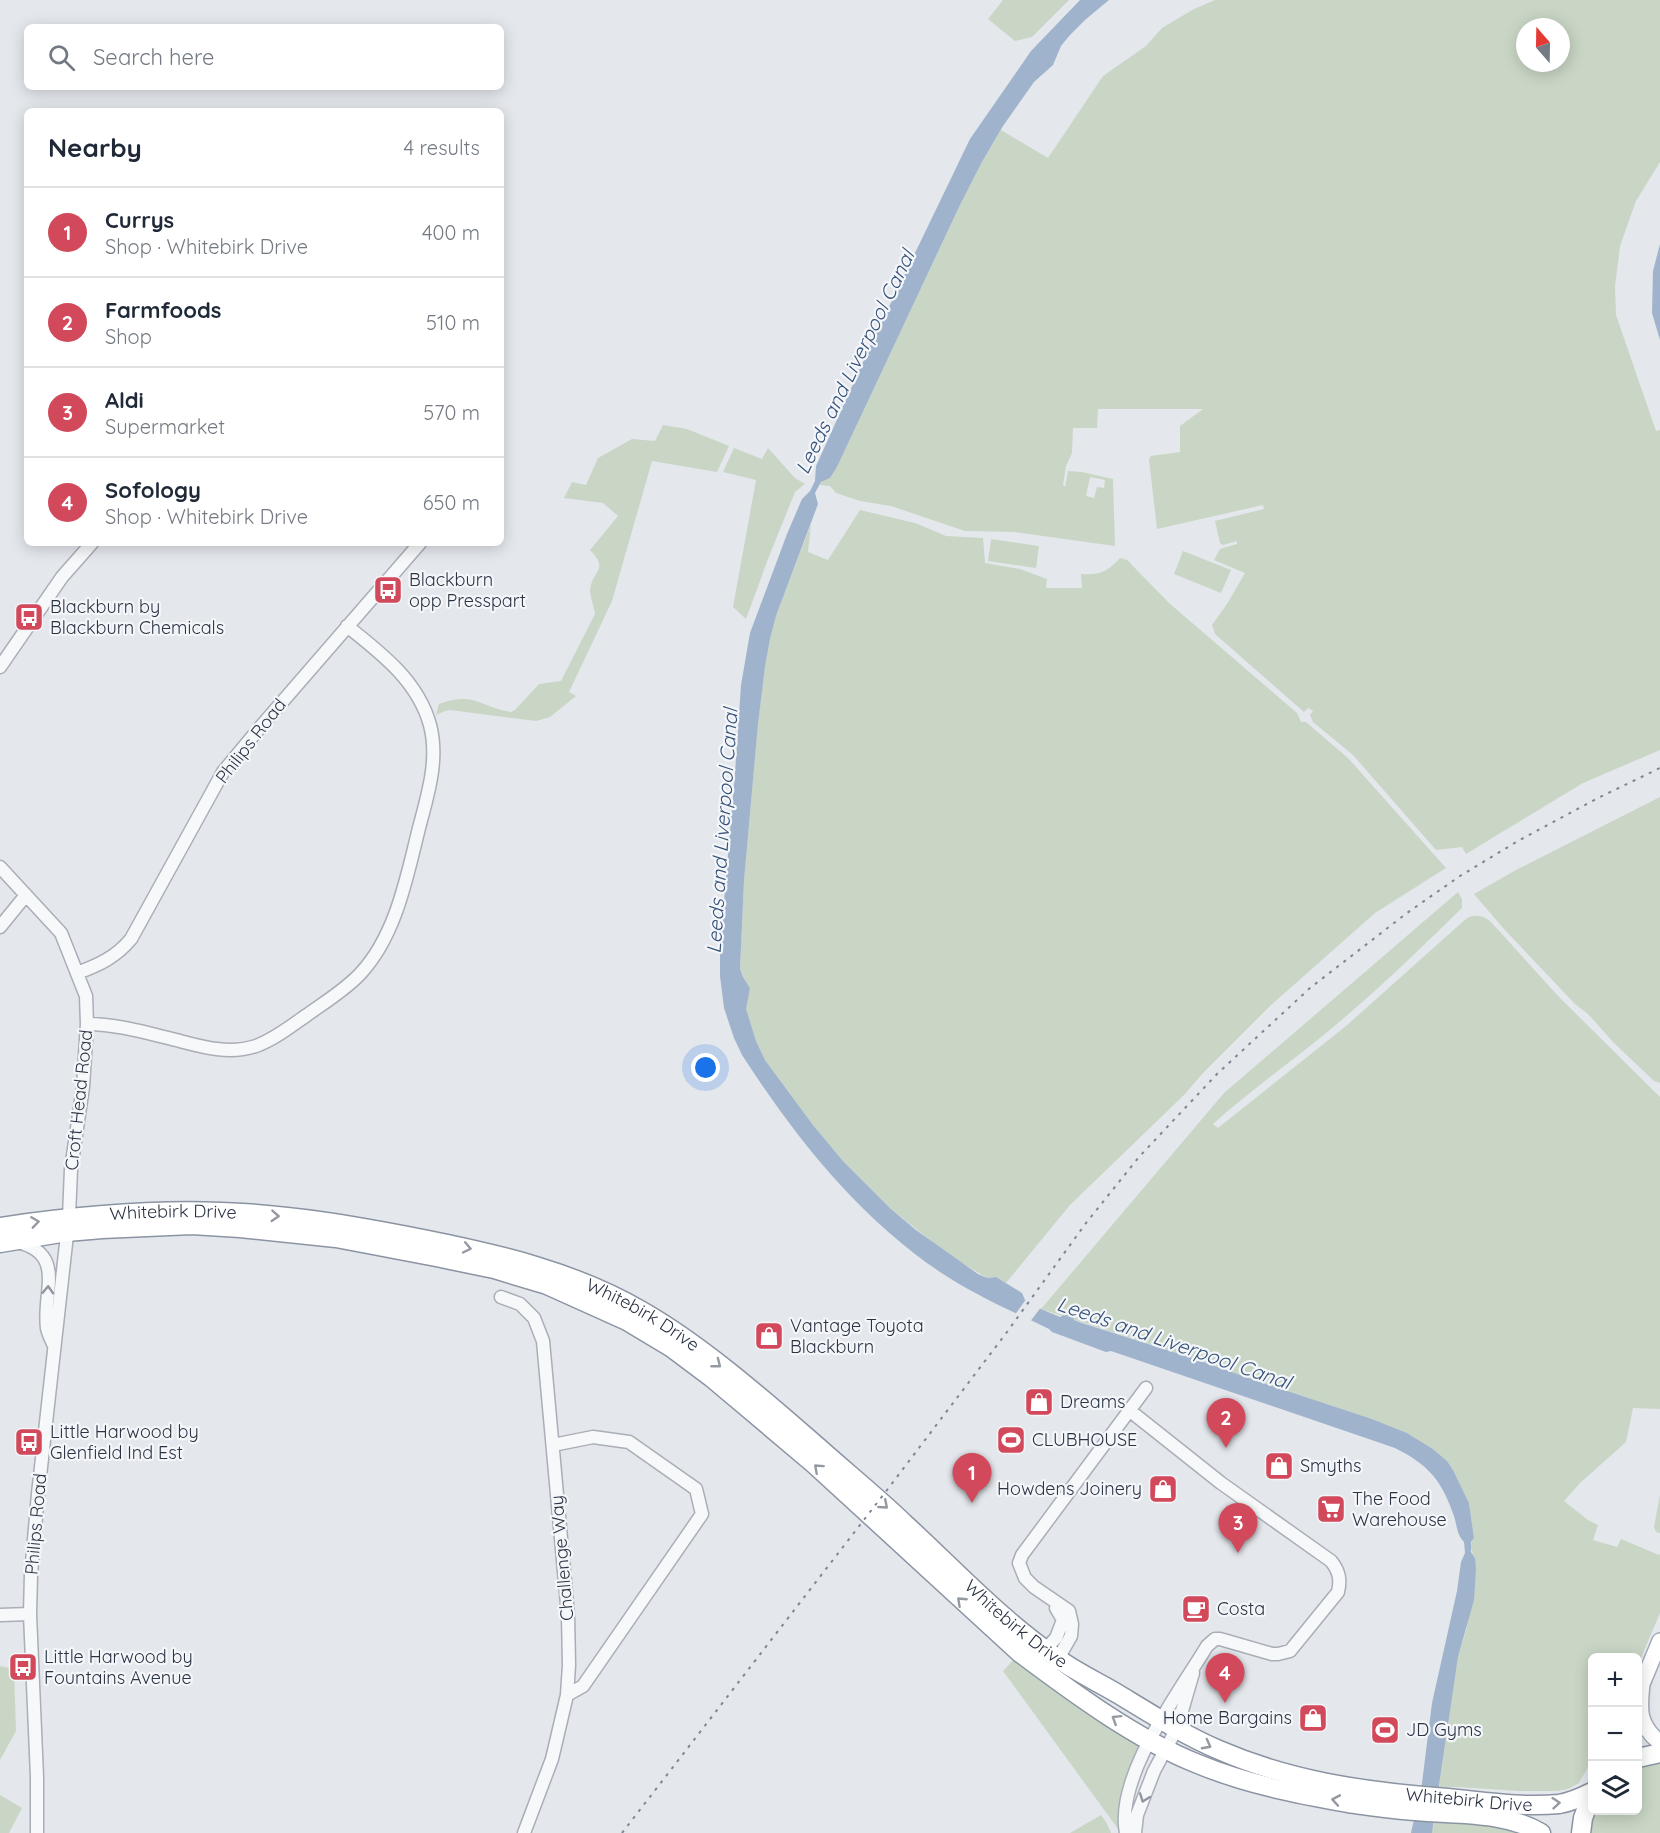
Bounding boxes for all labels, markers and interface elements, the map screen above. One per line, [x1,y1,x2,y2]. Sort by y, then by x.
north arrow [1516,18,1570,72]
search box [24,24,504,90]
icon: search [45,41,78,74]
text: Search here [93,43,214,71]
text: Nearby [48,131,142,164]
text: 4 results [404,135,480,160]
text: Currys [105,206,174,234]
text: 1 [64,220,71,245]
text: 400 m [422,220,480,245]
text: Shop · Whitebirk Drive [105,234,308,259]
water label: Leeds and Liverpool Canal [789,244,921,478]
text: Farmfoods [105,296,221,324]
text: 2 [62,310,73,335]
text: 510 m [426,310,480,335]
text: Shop [105,324,152,349]
text: Aldi [105,386,144,414]
text: 3 [62,400,73,425]
text: 570 m [423,400,480,425]
text: Supermarket [105,414,225,439]
text: Sofology [105,476,201,504]
text: 4 [62,490,73,515]
text: 650 m [423,490,480,515]
text: Shop · Whitebirk Drive [105,504,308,529]
place label: Blackburn opp Presspart [409,568,526,612]
bus stop icon: Blackburn opp Presspart [372,574,404,606]
place label: Blackburn by Blackburn Chemicals [50,595,224,639]
bus stop icon: Blackburn by Blackburn Chemicals [13,601,45,633]
street label: Philips Road [210,694,291,788]
water label: Leeds and Liverpool Canal [700,705,743,954]
street label: Croft Head Road [60,1028,97,1171]
your location [691,1053,720,1082]
street label: Whitebirk Drive [109,1199,237,1225]
one-way arrow [270,1209,279,1222]
one-way arrow [30,1217,39,1229]
one-way arrow [461,1241,471,1254]
street label: Whitebirk Drive [583,1273,704,1356]
one-way arrow [42,1286,54,1295]
water label: Leeds and Liverpool Canal [1054,1291,1297,1395]
place label: Vantage Toyota Blackburn [790,1314,924,1358]
shop icon: Vantage Toyota Blackburn [753,1320,785,1352]
one-way arrow [711,1356,722,1367]
shop icon: Dreams [1023,1386,1055,1418]
place label: Dreams [1060,1390,1125,1413]
pin: 2 [1206,1398,1246,1448]
place label: Little Harwood by Glenfield Ind Est [50,1420,199,1464]
sports icon: CLUBHOUSE [995,1424,1027,1456]
bus stop icon: Little Harwood by Glenfield Ind Est [13,1426,45,1458]
place label: CLUBHOUSE [1032,1428,1137,1451]
shop icon: Smyths [1263,1450,1295,1482]
pin: 1 [952,1454,992,1503]
place label: Smyths [1300,1454,1361,1477]
one-way arrow [815,1464,825,1475]
street label: Philips Road [20,1472,51,1576]
shop icon: Howdens Joinery [1147,1473,1179,1505]
place label: Howdens Joinery [997,1477,1142,1500]
place label: The Food Warehouse [1352,1487,1447,1531]
supermarket icon: The Food Warehouse [1315,1493,1347,1525]
street label: Challenge Way [545,1494,578,1622]
one-way arrow [877,1497,888,1508]
pin: 3 [1218,1504,1258,1553]
street label: Whitebirk Drive [960,1574,1072,1673]
cafe icon: Costa [1180,1593,1212,1625]
one-way arrow [958,1597,968,1608]
place label: Costa [1217,1597,1265,1620]
place label: Little Harwood by Fountains Avenue [44,1645,193,1689]
bus stop icon: Little Harwood by Fountains Avenue [7,1651,39,1683]
map controls [1588,1653,1642,1815]
button: + [1588,1653,1642,1707]
pin: 4 [1206,1654,1244,1703]
shop icon: Home Bargains [1297,1702,1329,1734]
place label: Home Bargains [1163,1706,1292,1729]
button: − [1588,1707,1642,1761]
sports icon: JD Gyms [1369,1714,1401,1746]
one-way arrow [1111,1716,1122,1727]
place label: JD Gyms [1406,1718,1482,1741]
one-way arrow [1201,1738,1212,1749]
button: layers [1588,1761,1642,1815]
street label: Whitebirk Drive [1405,1782,1533,1816]
one-way arrow [1138,1793,1151,1803]
one-way arrow [1331,1795,1340,1807]
one-way arrow [1552,1797,1561,1810]

